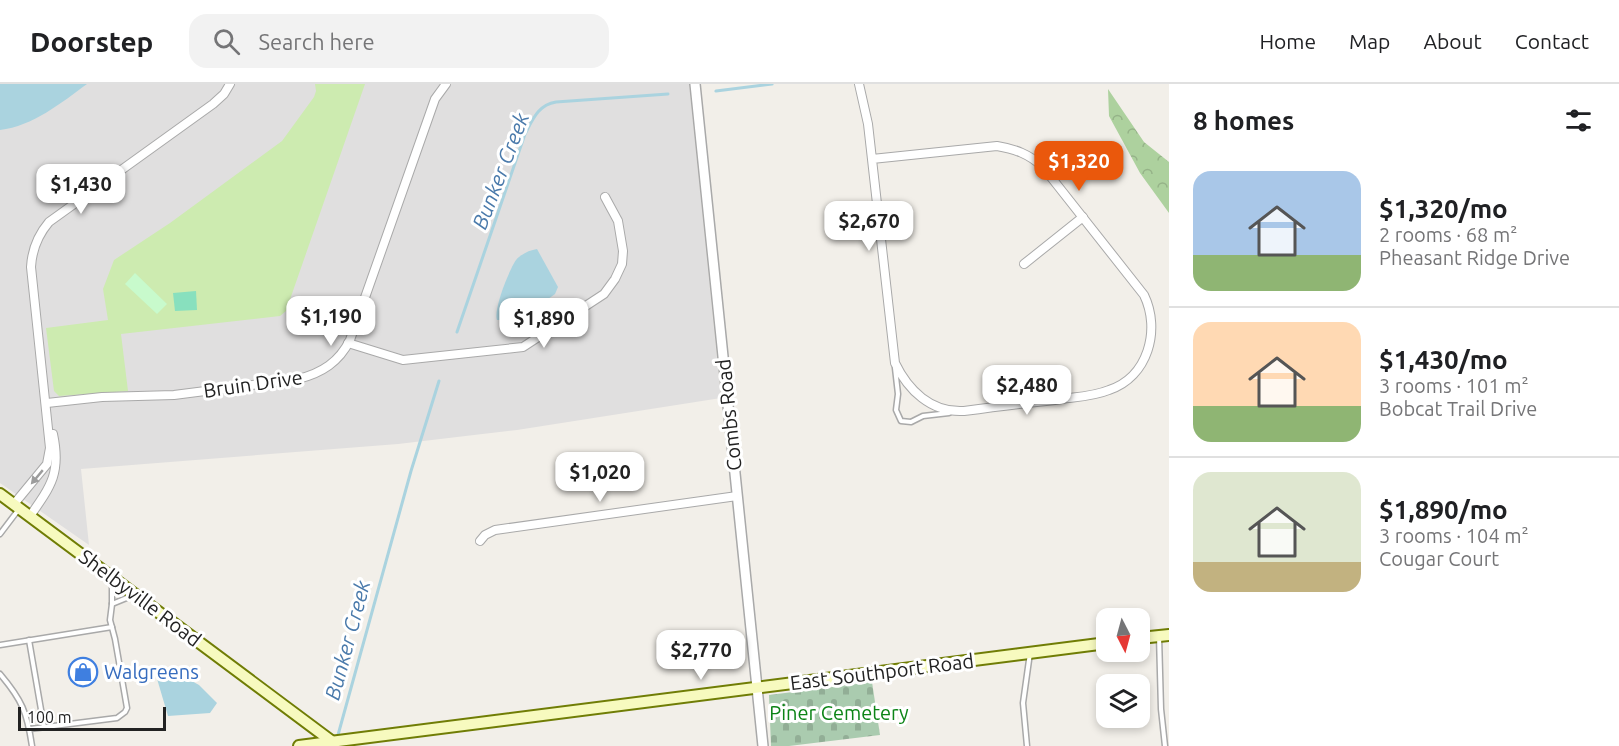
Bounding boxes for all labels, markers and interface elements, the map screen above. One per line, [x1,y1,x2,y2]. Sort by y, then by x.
search box [189,14,609,68]
icon: search [210,25,243,58]
text: Doorstep [30,26,153,57]
text: Search here [258,29,375,54]
text: Home [1259,29,1316,53]
text: Map [1349,29,1390,53]
text: About [1423,29,1482,53]
text: Contact [1515,29,1589,53]
icon: filters [1562,104,1595,137]
text: 8 homes [1193,106,1294,135]
water label: Bunker Creek [467,109,533,232]
pin: $1,320 [1030,141,1128,192]
text: $1,320 [1048,149,1110,172]
pin: $1,430 [32,164,130,215]
text: $1,430 [50,172,112,195]
text: $1,320/mo [1379,194,1508,223]
icon: home [1241,195,1313,267]
pin: $2,670 [820,201,918,252]
text: $2,670 [838,209,900,232]
text: 2 rooms · 68 m² [1379,223,1517,246]
text: Pheasant Ridge Drive [1379,246,1570,269]
pin: $1,190 [282,296,380,347]
pin: $1,890 [495,298,593,349]
text: $1,190 [300,304,362,327]
text: $1,890 [513,306,575,329]
text: $1,430/mo [1379,345,1508,374]
icon: home [1241,346,1313,418]
street label: Combs Road [711,358,746,472]
street label: Bruin Drive [202,365,304,402]
pin: $2,480 [978,365,1076,416]
text: $2,480 [996,373,1058,396]
text: 3 rooms · 101 m² [1379,374,1529,397]
text: Bobcat Trail Drive [1379,397,1537,420]
pin: $1,020 [551,452,649,503]
text: $1,020 [569,460,631,483]
one-way arrow [31,469,44,484]
text: $1,890/mo [1379,495,1508,524]
icon: home [1241,496,1313,568]
text: 3 rooms · 104 m² [1379,524,1529,547]
street label: Shelbyville Road [75,544,206,651]
text: Cougar Court [1379,547,1499,570]
water label: Bunker Creek [320,577,375,702]
north arrow [1096,608,1150,662]
map controls [1096,608,1150,728]
pin: $2,770 [652,630,750,681]
text: $2,770 [670,638,732,661]
street label: East Southport Road [789,649,975,694]
shop icon: Walgreens [67,656,99,688]
place label: Walgreens [104,660,199,683]
button: layers [1096,674,1150,728]
park label: Piner Cemetery [769,701,909,724]
scale bar [18,704,166,732]
text: 100 m [27,708,72,726]

